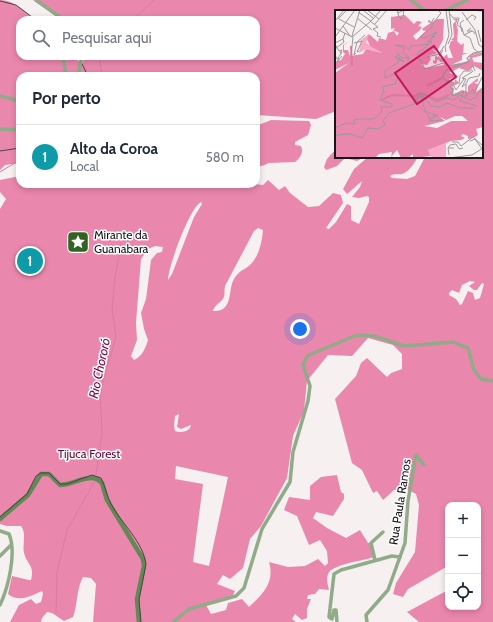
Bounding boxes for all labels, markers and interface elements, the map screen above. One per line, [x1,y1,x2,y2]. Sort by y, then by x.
inset map [335,10,483,158]
search box [16,16,260,60]
icon: search [30,27,52,49]
text: Pesquisar aqui [62,29,152,47]
text: Por perto [32,88,101,108]
text: Alto da Coroa [70,140,158,158]
text: 1 [43,149,47,165]
text: 580 m [206,149,244,165]
text: Local [70,158,99,174]
place label: Mirante da Guanabara [94,227,149,256]
place icon: Mirante da Guanabara [65,229,91,255]
pin: 1 [17,246,43,276]
your location [290,319,310,339]
water label: Rio Chororó [85,336,113,400]
park label: Tijuca Forest [58,446,120,461]
street label: Rua Paula Ramos [385,458,414,546]
map controls [445,502,481,610]
button: + [445,502,481,538]
button: − [445,538,481,574]
button: locate [445,574,481,610]

